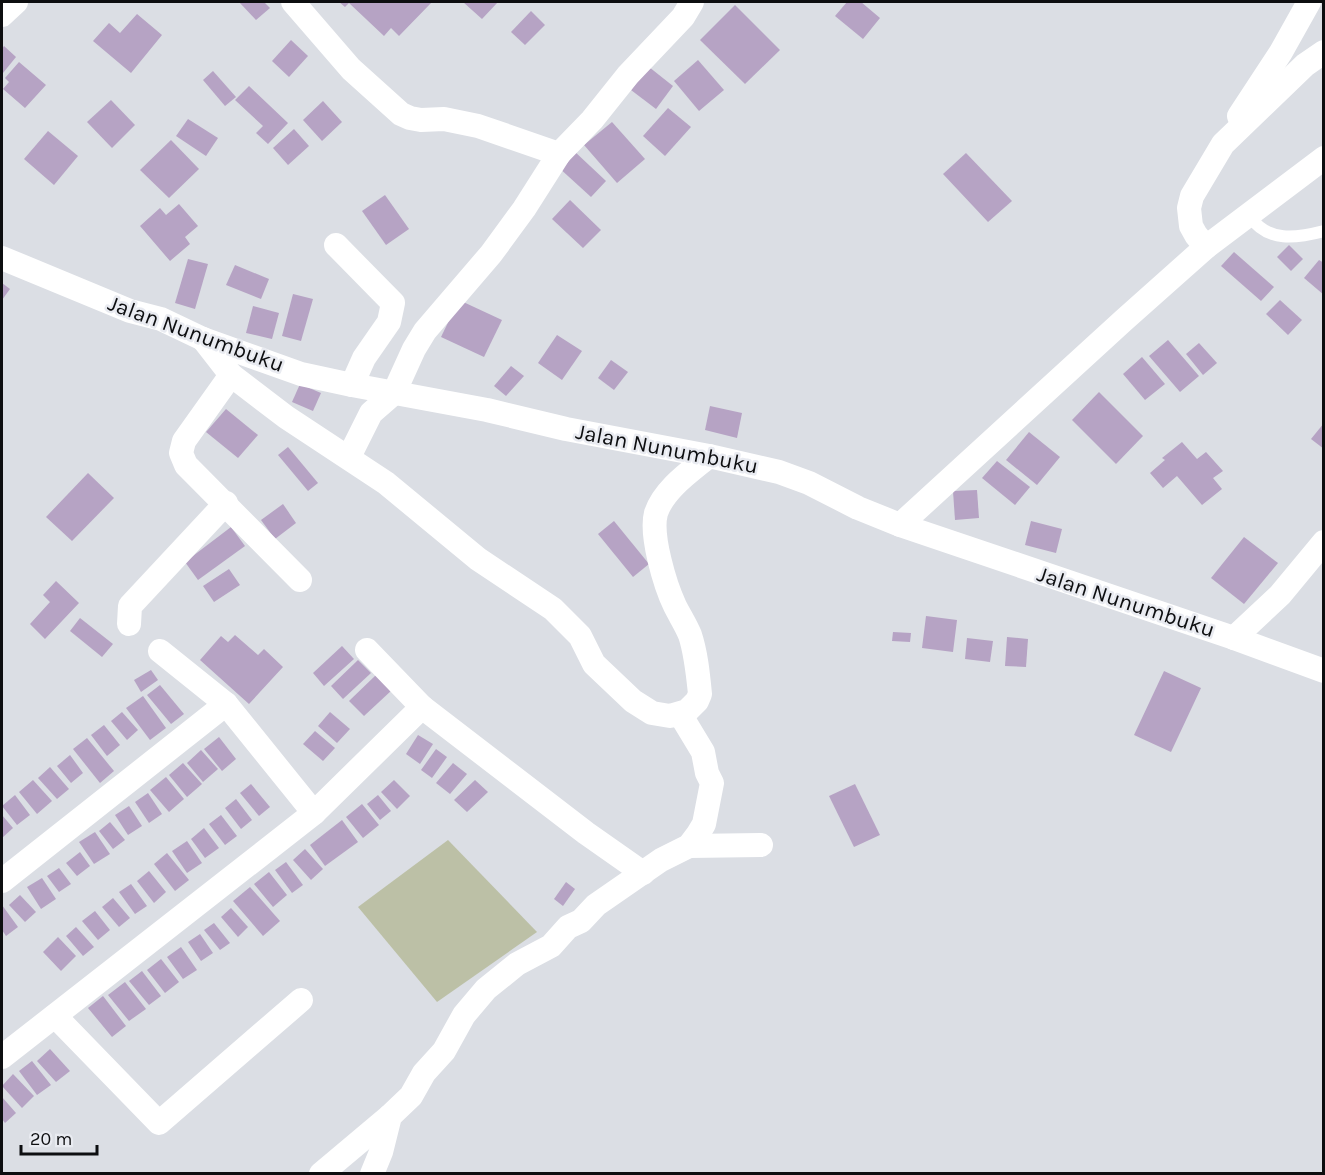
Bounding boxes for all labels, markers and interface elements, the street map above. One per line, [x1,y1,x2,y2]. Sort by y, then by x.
street label: Jalan Nunumbuku [104,290,288,378]
street label: Jalan Nunumbuku [574,419,760,479]
street label: Jalan Nunumbuku [1034,561,1218,643]
scale bar [21,1118,98,1156]
text: 20 m [30,1128,72,1150]

